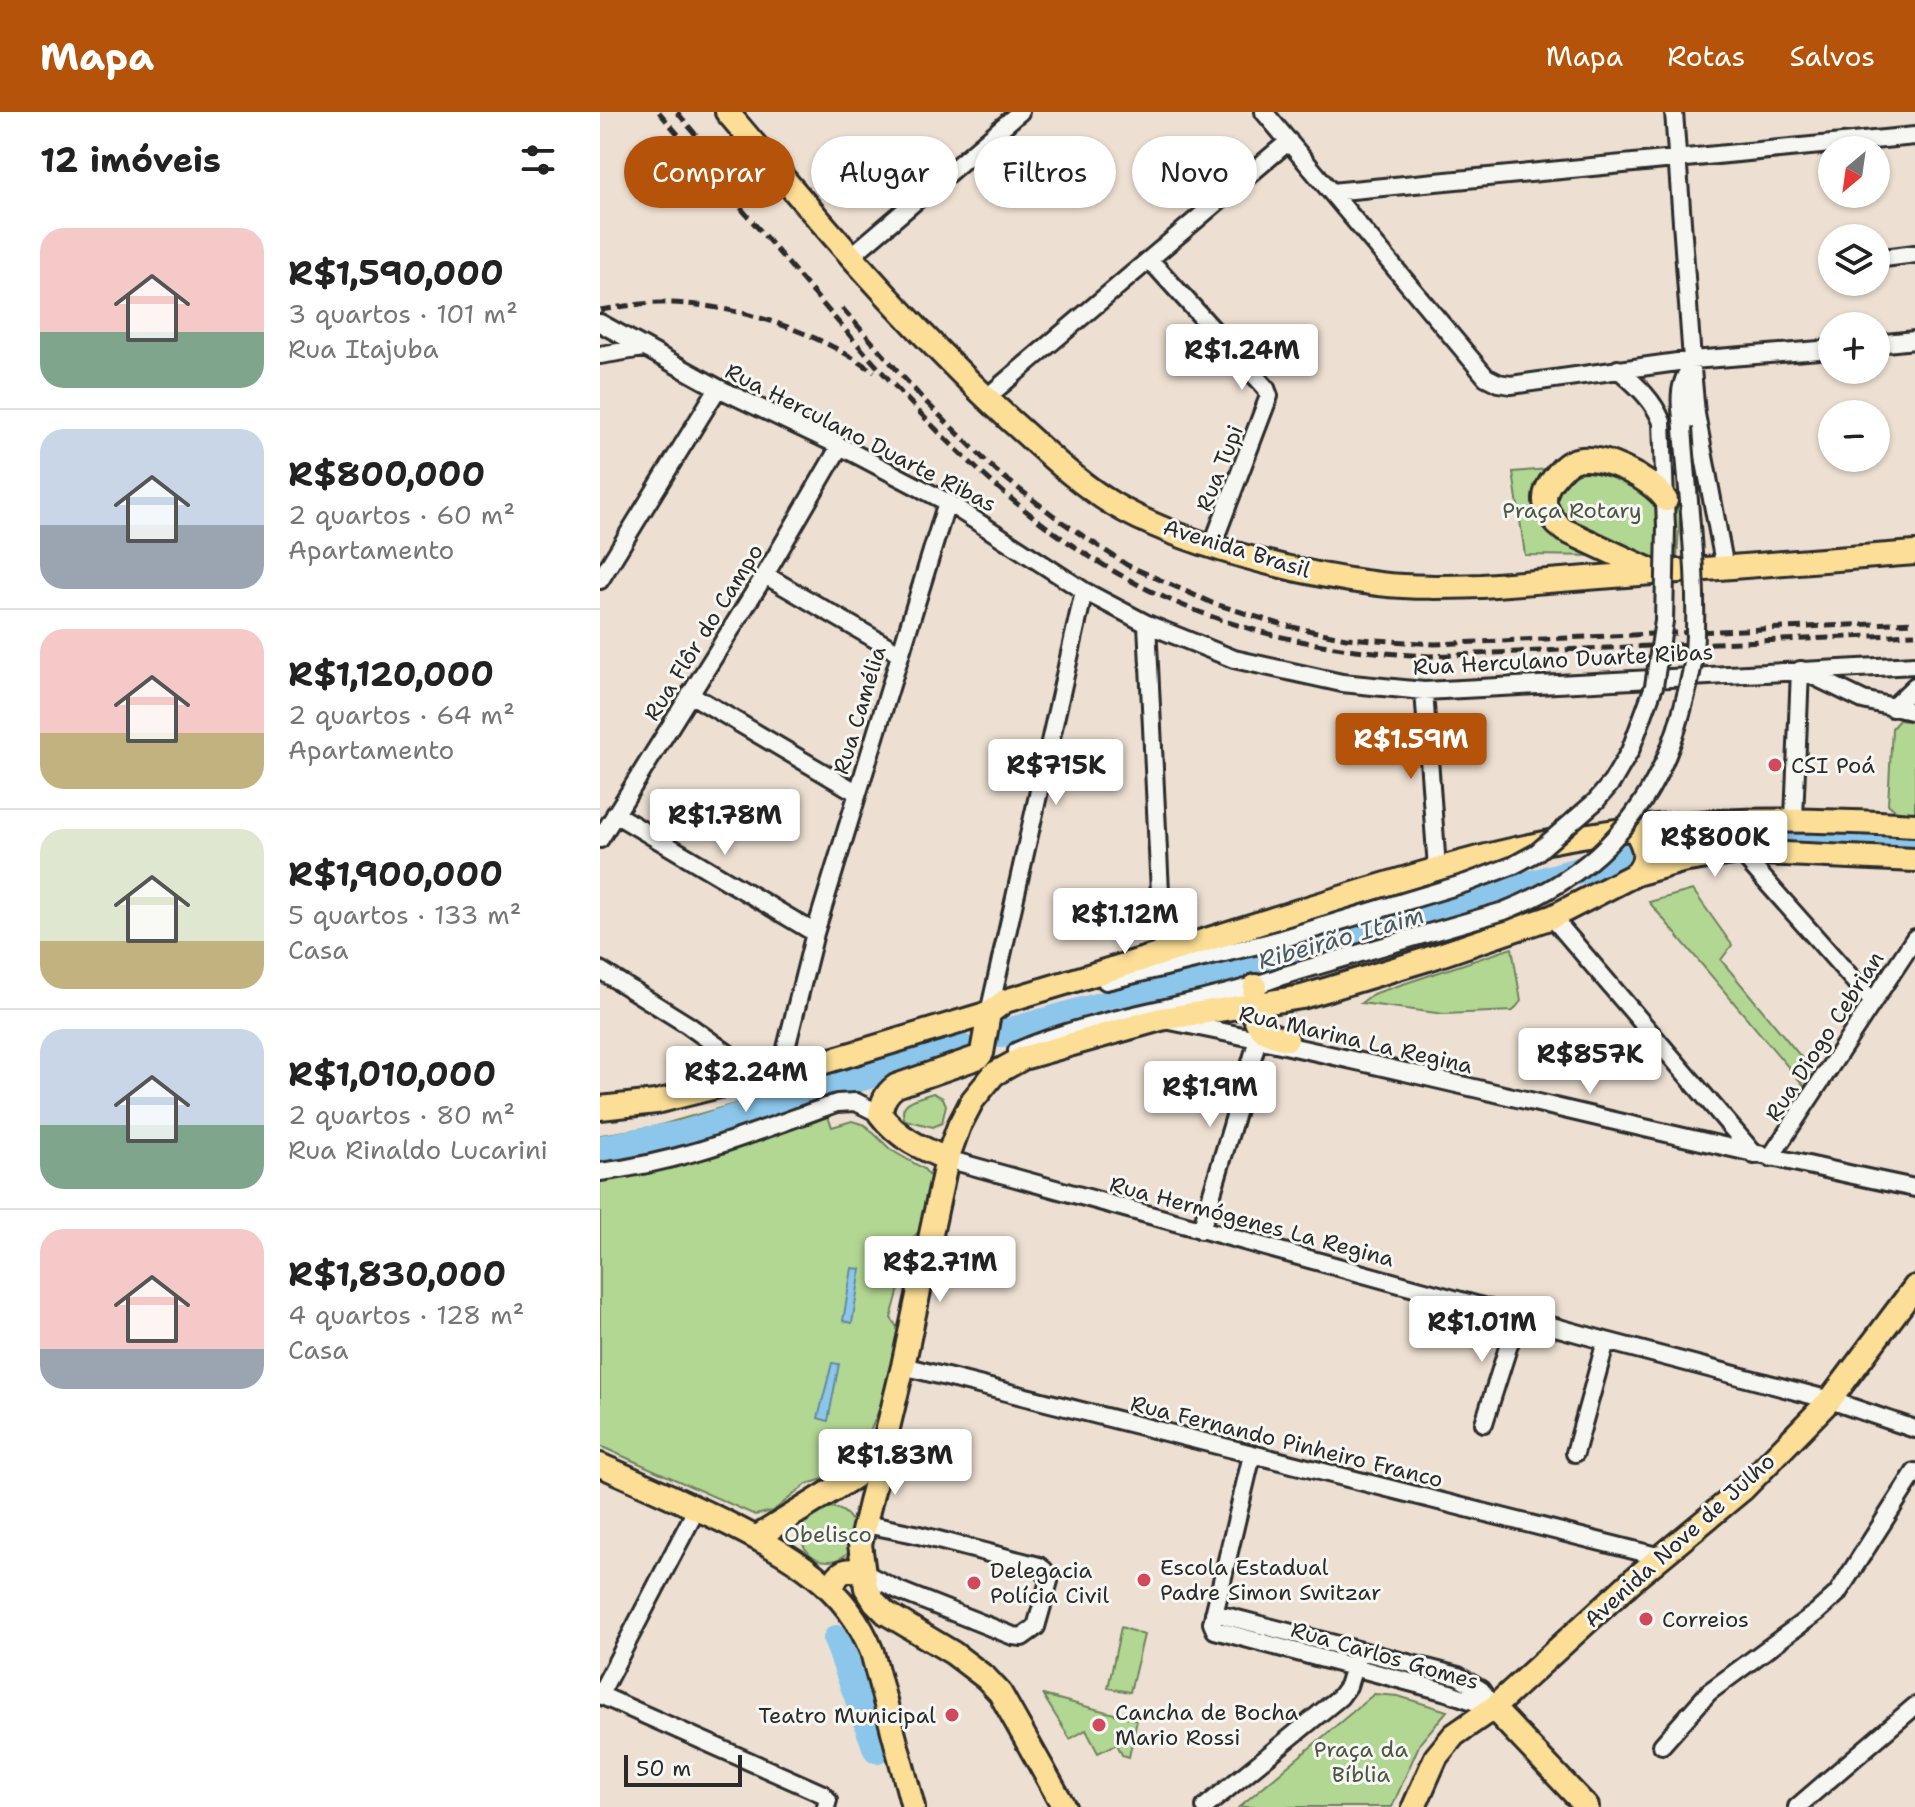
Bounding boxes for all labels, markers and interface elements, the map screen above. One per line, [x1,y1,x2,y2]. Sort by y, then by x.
text: Mapa [40,31,154,82]
text: Mapa [1546,37,1623,75]
text: Rotas [1667,37,1745,75]
text: Salvos [1789,37,1875,75]
chip: Comprar [624,136,795,208]
chip: Alugar [811,136,958,208]
chip: Filtros [974,136,1116,208]
chip: Novo [1132,136,1257,208]
north arrow [1818,136,1890,208]
map controls [1818,136,1890,472]
text: 12 imóveis [40,137,221,183]
icon: filters [516,138,560,182]
button: layers [1818,224,1890,296]
text: R$1,590,000 [288,250,504,296]
icon: home [104,260,200,356]
text: 3 quartos · 101 m² [288,296,518,331]
button: + [1818,312,1890,384]
pin: R$1.24M [1168,324,1316,392]
text: Rua Itajuba [288,331,439,366]
text: R$1.24M [1184,332,1300,367]
street label: Rua Herculano Duarte Ribas [720,356,1001,519]
button: − [1818,400,1890,472]
street label: Rua Tupi [1189,421,1250,516]
text: R$800,000 [288,451,485,497]
icon: home [104,461,200,557]
park label: Praça Rotary [1502,496,1642,525]
text: 2 quartos · 60 m² [288,497,515,532]
street label: Avenida Brasil [1160,512,1314,585]
text: Apartamento [288,532,454,567]
street label: Rua Flôr do Campo [637,538,770,726]
street label: Rua Herculano Duarte Ribas [1412,637,1714,682]
street label: Rua Camélia [826,642,893,778]
text: R$1,120,000 [288,651,494,697]
icon: home [104,661,200,757]
text: 2 quartos · 64 m² [288,697,515,732]
pin: R$1.59M [1337,713,1485,781]
text: R$1.59M [1354,721,1468,756]
text: Apartamento [288,732,454,767]
pin: R$715K [991,739,1121,807]
text: R$715K [1006,747,1106,782]
place label: CSI Poá [1791,751,1875,780]
marker: CSI Poá [1766,756,1784,774]
pin: R$1.78M [651,789,799,857]
text: R$1.78M [668,797,782,832]
pin: R$800K [1650,811,1780,879]
text: R$800K [1660,819,1770,854]
text: R$1,900,000 [288,851,503,897]
icon: home [104,861,200,957]
pin: R$1.12M [1051,888,1199,956]
text: R$1.12M [1071,896,1179,931]
text: 5 quartos · 133 m² [288,897,522,932]
water label: Ribeirão Itaim [1254,899,1428,977]
text: Casa [288,932,348,967]
street label: Rua Diogo Cebrian [1759,946,1890,1127]
street label: Rua Marina La Regina [1236,998,1476,1081]
pin: R$857K [1525,1028,1655,1096]
text: R$857K [1536,1036,1644,1071]
pin: R$2.24M [672,1046,820,1114]
text: R$1,010,000 [288,1051,496,1097]
text: R$2.24M [684,1054,808,1089]
icon: home [104,1061,200,1157]
pin: R$1.9M [1145,1061,1275,1129]
text: R$1.9M [1162,1069,1258,1104]
text: 2 quartos · 80 m² [288,1097,515,1132]
text: Rua Rinaldo Lucarini [288,1132,548,1167]
street label: Rua Hermógenes La Regina [1106,1169,1398,1274]
pin: R$2.71M [866,1236,1014,1304]
text: R$2.71M [883,1244,997,1279]
text: R$1,830,000 [288,1251,506,1297]
icon: home [104,1261,200,1357]
pin: R$1.01M [1408,1296,1556,1364]
text: 4 quartos · 128 m² [288,1297,525,1332]
text: R$1.01M [1427,1304,1537,1339]
text: Casa [288,1332,348,1367]
street label: Rua Fernando Pinheiro Franco [1128,1389,1446,1494]
pin: R$1.83M [821,1429,969,1497]
text: R$1.83M [837,1437,953,1472]
street label: Avenida Nove de Julho [1578,1447,1781,1634]
park label: Obelisco [784,1520,872,1549]
place label: Escola Estadual Padre Simon Switzar [1160,1553,1381,1607]
place label: Delegacia Polícia Civil [990,1556,1109,1610]
marker: Escola Estadual Padre Simon Switzar [1135,1571,1153,1589]
marker: Delegacia Polícia Civil [965,1574,983,1592]
place label: Correios [1662,1605,1749,1634]
marker: Correios [1637,1610,1655,1628]
street label: Rua Carlos Gomes [1287,1615,1482,1696]
place label: Cancha de Bocha Mario Rossi [1115,1698,1299,1752]
place label: Teatro Municipal [758,1701,936,1730]
marker: Teatro Municipal [943,1706,961,1724]
marker: Cancha de Bocha Mario Rossi [1090,1716,1108,1734]
park label: Praça da Bíblia [1314,1735,1409,1789]
scale bar [624,1751,742,1787]
text: 50 m [636,1754,691,1783]

